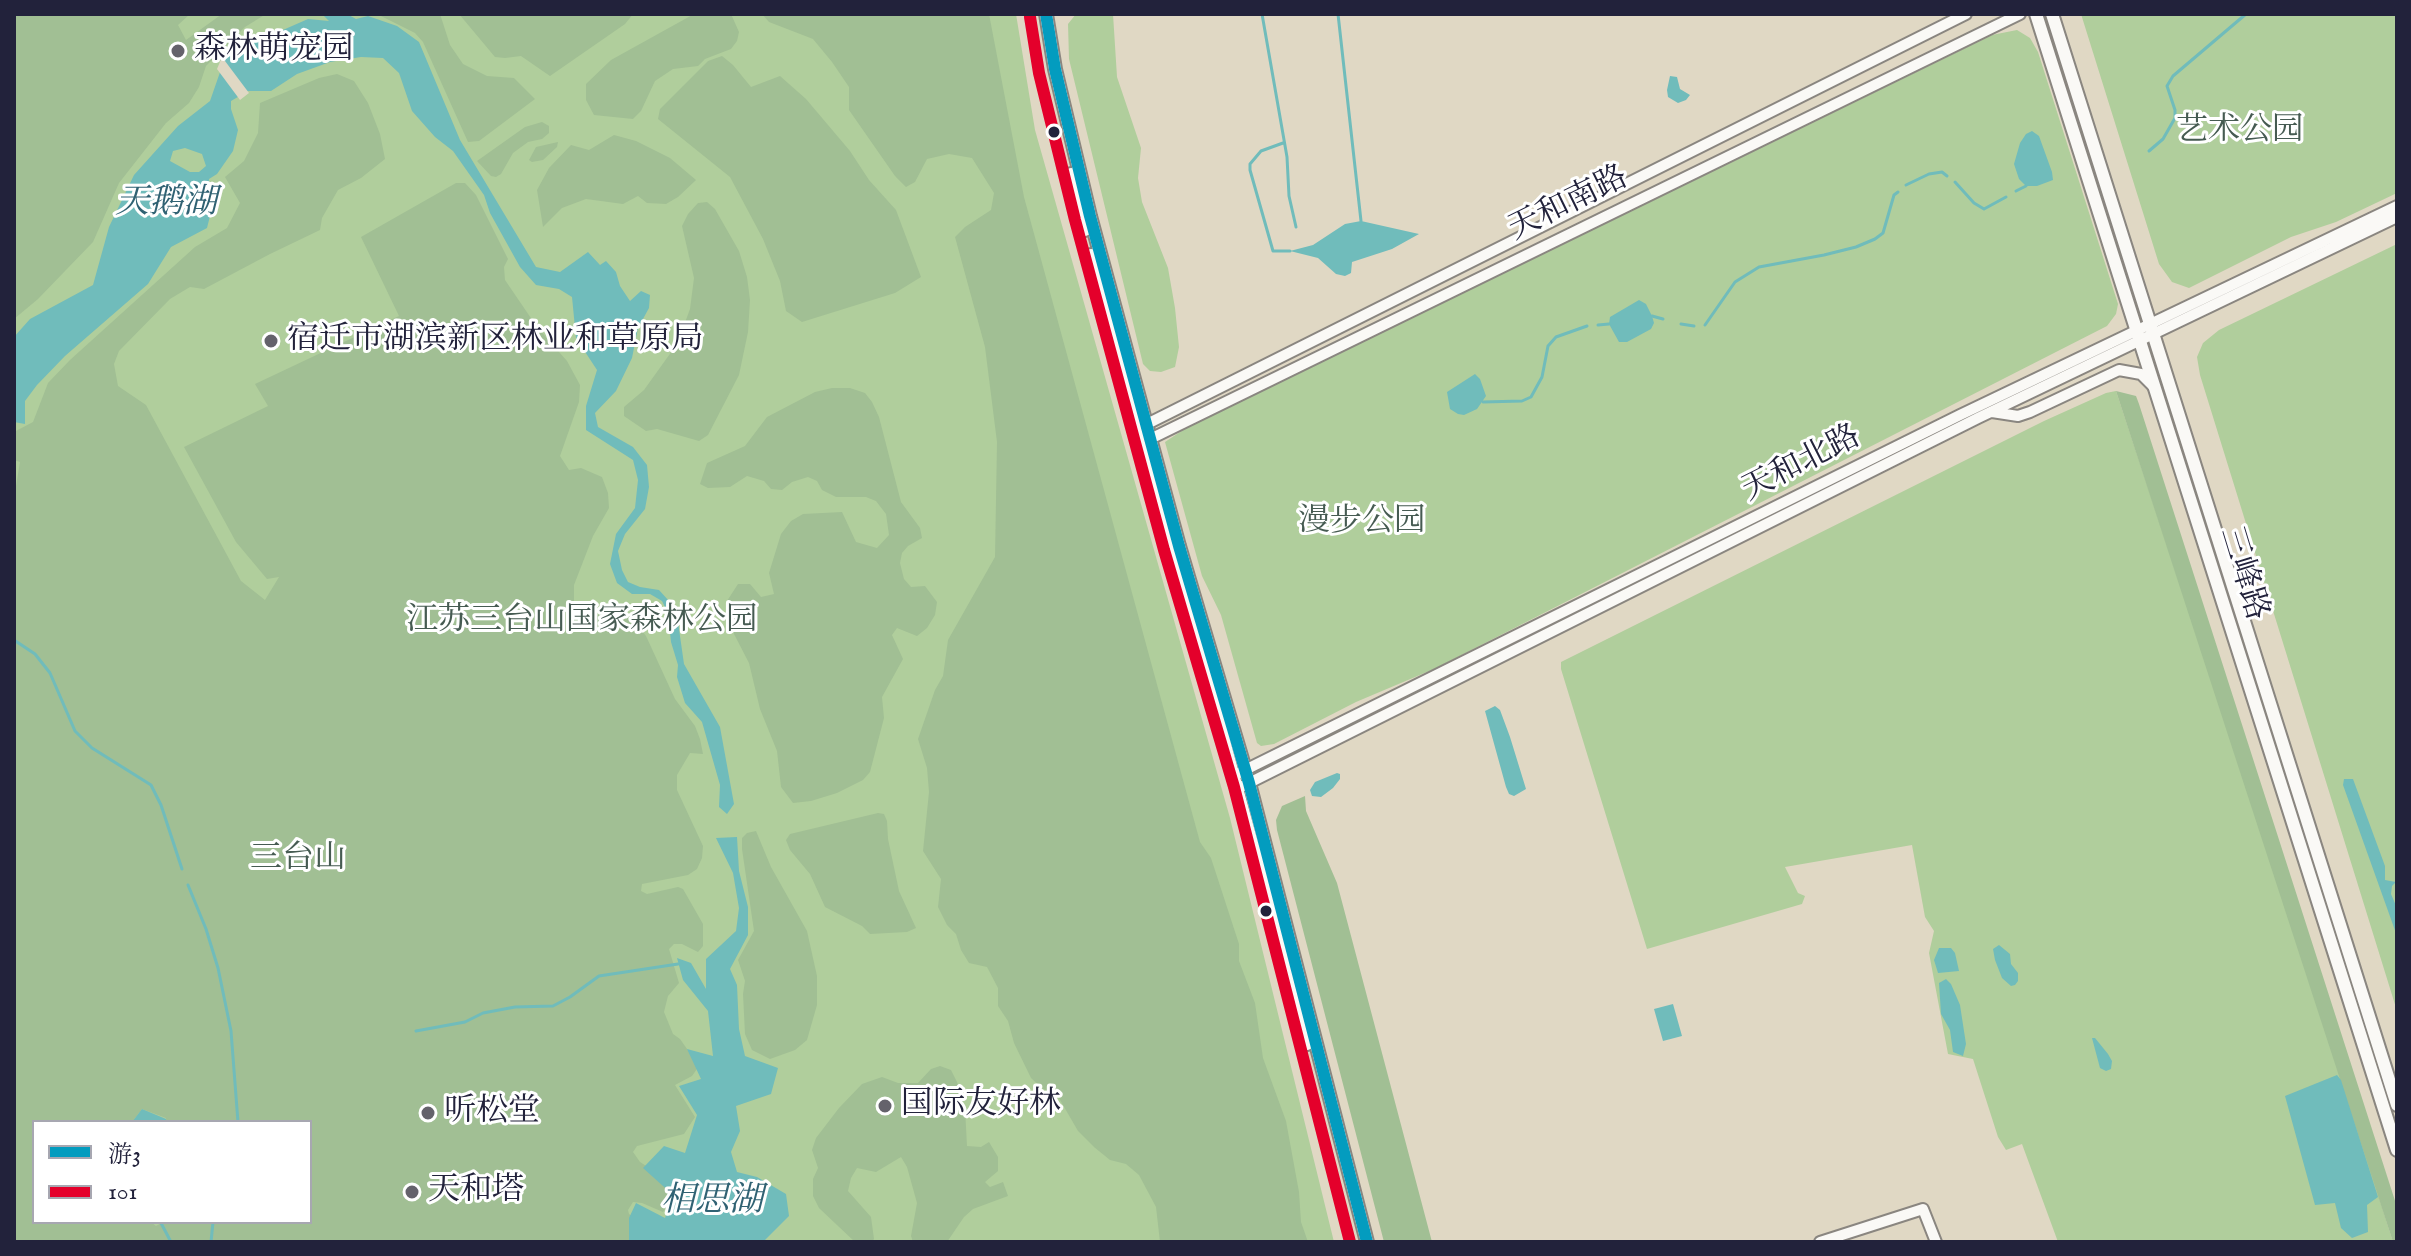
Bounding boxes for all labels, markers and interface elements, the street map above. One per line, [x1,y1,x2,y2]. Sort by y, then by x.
place label: 森林萌宠园 [194,32,354,70]
marker: 森林萌宠园 [169,42,187,60]
park label: 艺术公园 [2176,113,2304,151]
unlabelled marker [1046,124,1062,140]
street label: 天和南路 [1503,160,1635,250]
water label: 天鹅湖 [115,185,217,225]
place label: 宿迁市湖滨新区林业和草原局 [287,322,703,360]
marker: 宿迁市湖滨新区林业和草原局 [262,332,280,350]
street label: 天和北路 [1736,419,1868,511]
park label: 漫步公园 [1298,504,1426,542]
street label: 三峰路 [2210,522,2274,626]
park label: 江苏三台山国家森林公园 [406,603,758,641]
park label: 三台山 [250,841,346,879]
unlabelled marker [1258,903,1274,919]
place label: 国际友好林 [901,1087,1061,1125]
place label: 听松堂 [444,1094,540,1132]
marker: 国际友好林 [876,1097,894,1115]
marker: 听松堂 [419,1104,437,1122]
legend [32,1120,312,1224]
text: 游3 [108,1140,141,1171]
place label: 天和塔 [428,1173,524,1211]
text: 101 [108,1177,137,1208]
marker: 天和塔 [403,1183,421,1201]
water label: 相思湖 [661,1183,763,1223]

